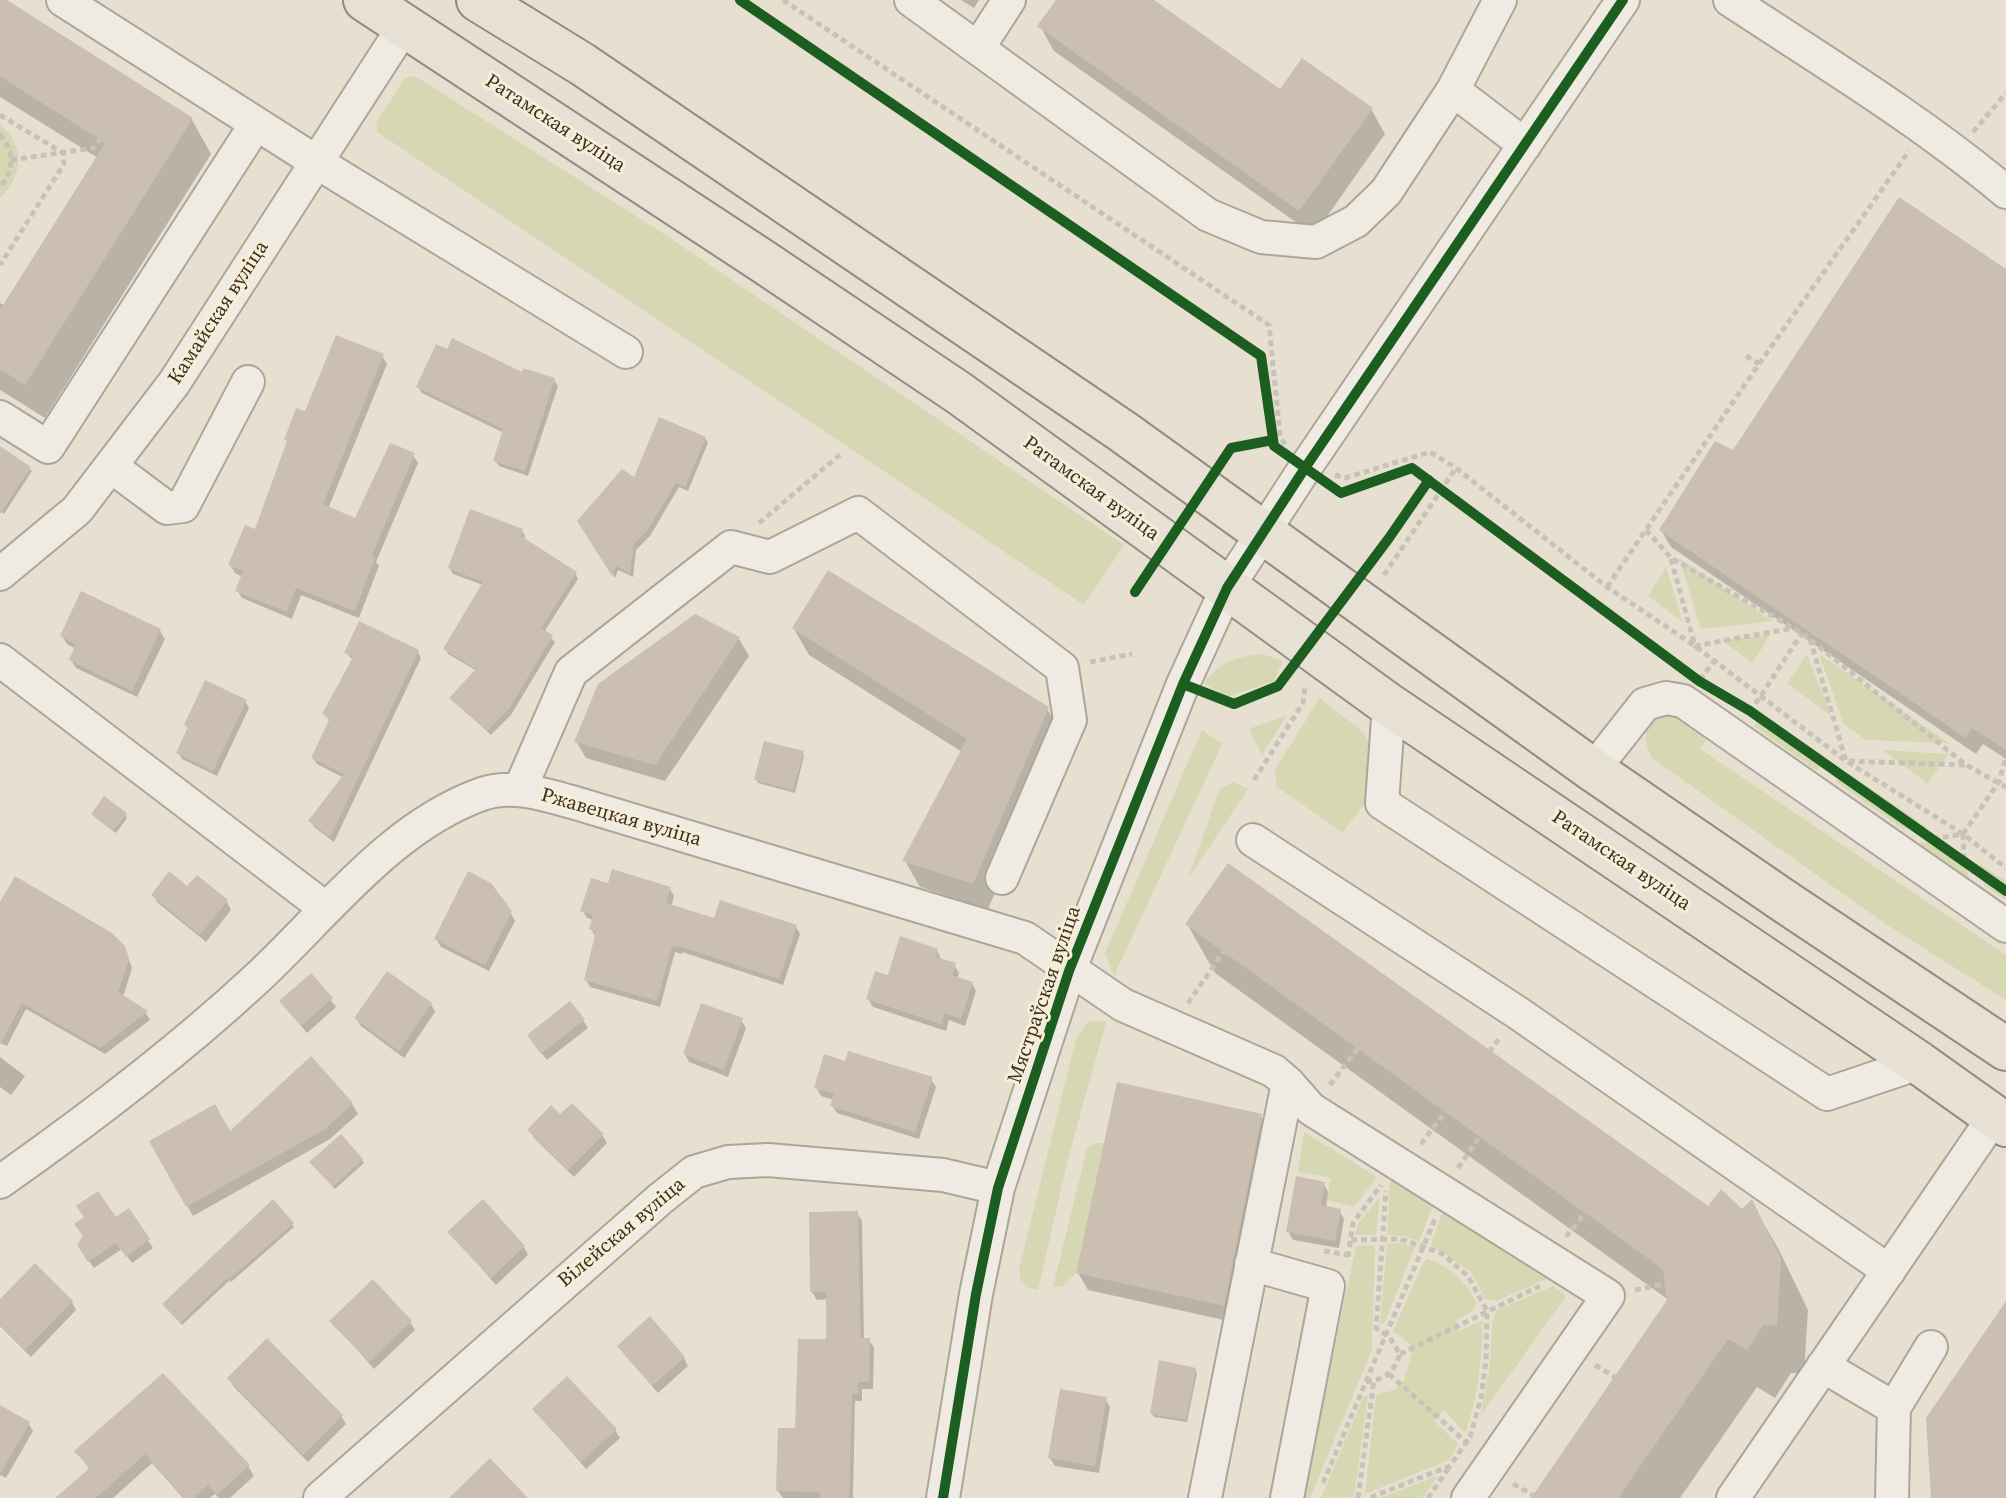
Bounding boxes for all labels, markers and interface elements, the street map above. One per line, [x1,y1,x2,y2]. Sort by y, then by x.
street label: Ратамская вуліца [480,70,630,178]
street label: Камайская вуліца [164,237,274,389]
street label: Ратамская вуліца [1018,432,1164,546]
street label: Ржавецкая вуліца [538,784,704,852]
street label: Ратамская вуліца [1547,806,1695,916]
street label: Мястраўская вуліца [1003,903,1087,1087]
street label: Вілейская вуліца [554,1173,690,1293]

